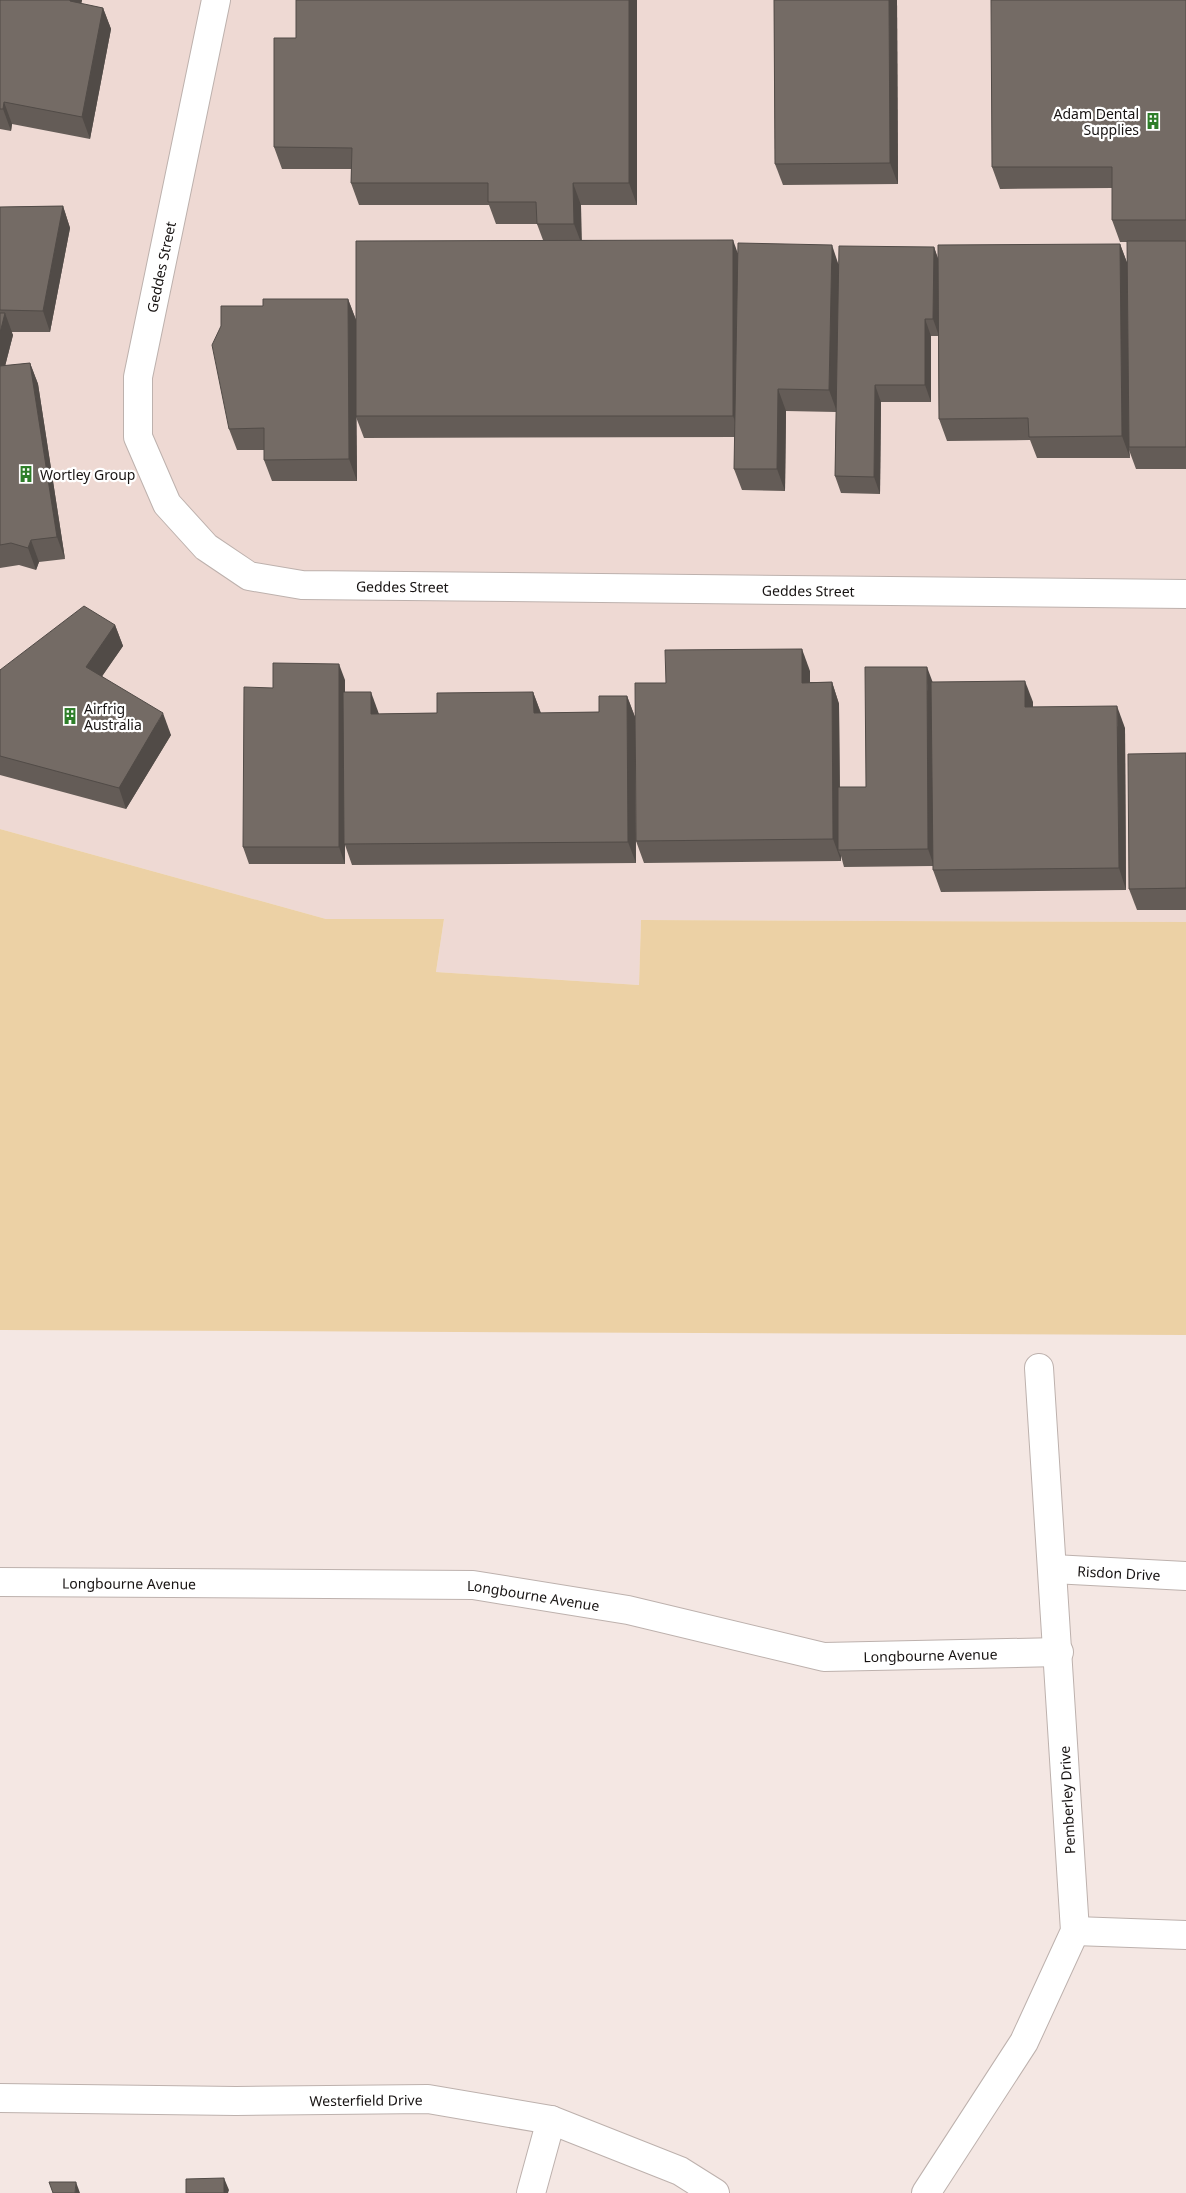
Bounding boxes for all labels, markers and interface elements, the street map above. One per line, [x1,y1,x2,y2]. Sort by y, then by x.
place label: Adam Dental Supplies [1054,104,1139,139]
building icon: Adam Dental Supplies [1143,111,1163,131]
street label: Geddes Street [142,220,180,314]
building icon: Wortley Group [16,464,36,484]
place label: Wortley Group [40,465,135,484]
street label: Geddes Street [356,576,449,596]
street label: Geddes Street [762,580,855,600]
place label: Airfrig Australia [84,699,142,734]
building icon: Airfrig Australia [60,706,80,726]
street label: Risdon Drive [1077,1561,1161,1584]
street label: Longbourne Avenue [62,1573,196,1593]
street label: Longbourne Avenue [467,1575,601,1615]
street label: Longbourne Avenue [863,1644,998,1666]
street label: Pemberley Drive [1055,1745,1079,1855]
street label: Westerfield Drive [309,2090,423,2110]

